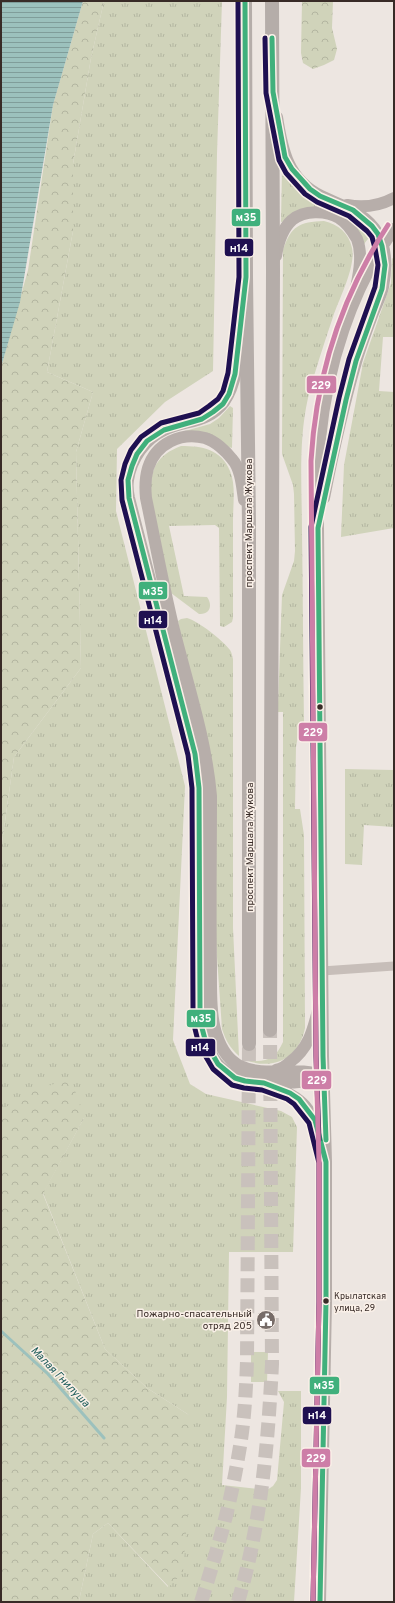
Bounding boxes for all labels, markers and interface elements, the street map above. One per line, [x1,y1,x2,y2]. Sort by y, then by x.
line badge: м35 [231,208,261,227]
text: м35 [236,211,257,225]
line badge: н14 [224,238,254,257]
text: н14 [230,242,248,256]
line badge: 229 [306,375,337,394]
text: 229 [311,379,331,393]
street label: проспект Маршала Жукова [243,459,256,587]
line badge: м35 [138,581,168,600]
text: м35 [143,585,164,599]
line badge: н14 [138,610,168,629]
text: н14 [144,614,162,628]
unlabelled marker [315,702,325,712]
line badge: 229 [298,722,328,742]
text: 229 [303,726,323,740]
street label: проспект Маршала Жукова [244,783,257,911]
line badge: м35 [186,1009,216,1028]
text: м35 [191,1012,212,1026]
line badge: н14 [185,1038,216,1057]
text: н14 [191,1041,209,1055]
line badge: 229 [301,1070,332,1090]
text: 229 [307,1074,327,1088]
place label: Крылатская улица, 29 [334,1291,386,1314]
marker: Крылатская улица, 29 [321,1296,331,1306]
place label: Пожарно-спасательный отряд 205 [137,1308,252,1333]
public building icon: Пожарно-спасательный отряд 205 [255,1309,277,1331]
water label: Малая Гнилуша [28,1344,93,1411]
line badge: м35 [309,1376,340,1395]
text: м35 [314,1379,335,1393]
line badge: н14 [302,1406,332,1425]
text: н14 [308,1409,326,1423]
line badge: 229 [301,1448,331,1468]
text: 229 [306,1452,326,1466]

